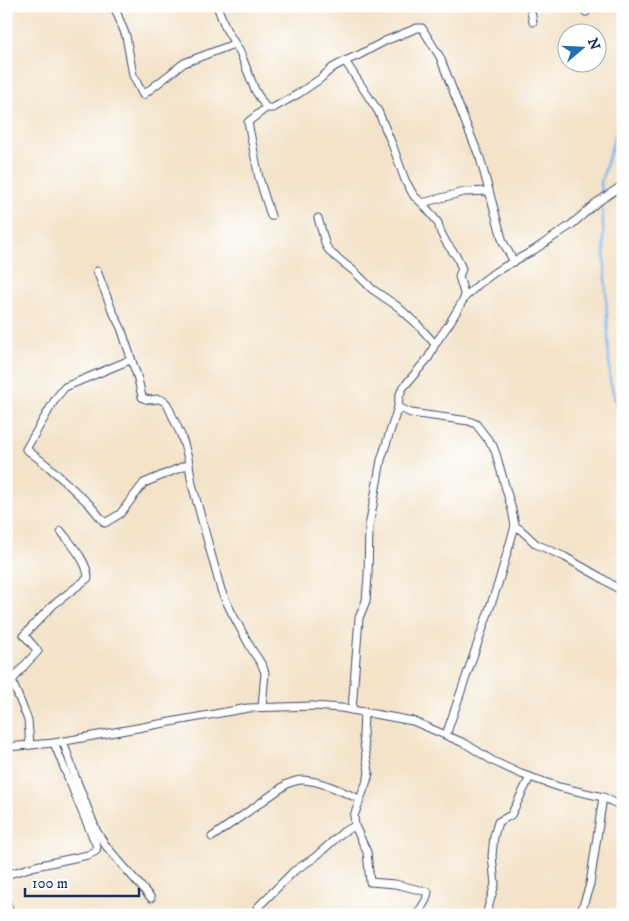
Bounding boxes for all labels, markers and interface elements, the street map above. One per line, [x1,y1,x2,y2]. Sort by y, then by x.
north arrow [556,22,606,72]
text: N [583,36,604,53]
scale bar [25,866,139,898]
text: 100 m [32,874,68,893]

